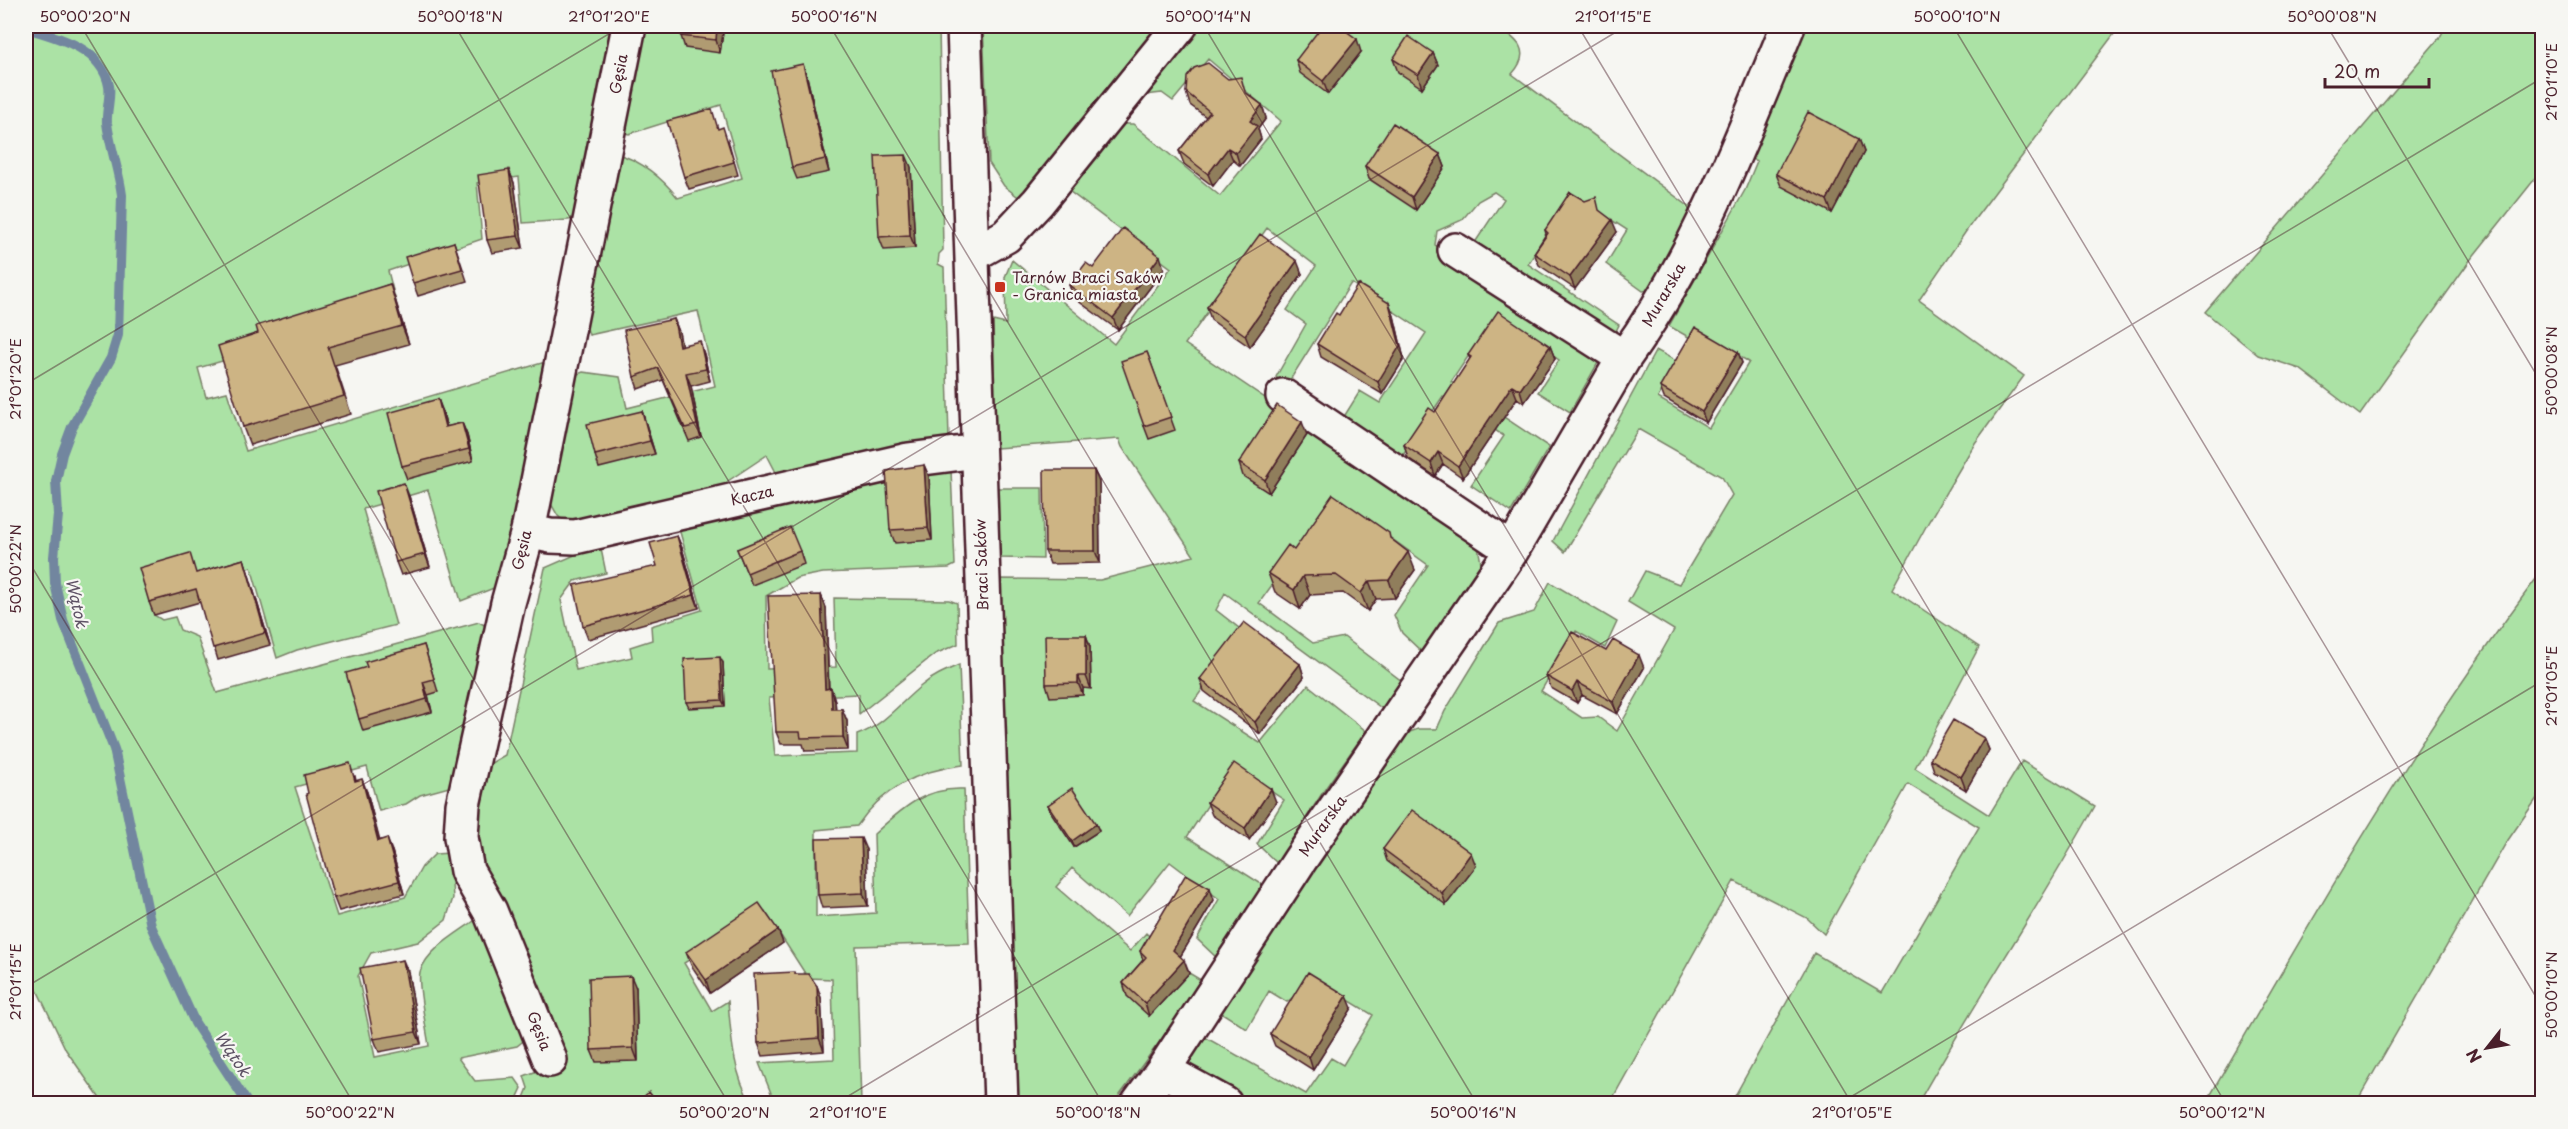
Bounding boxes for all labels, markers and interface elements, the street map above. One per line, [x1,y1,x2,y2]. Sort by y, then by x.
text: 50°00'20"N [39,4,131,27]
text: 50°00'18"N [417,4,503,27]
text: 21°01'20"E [568,4,650,27]
text: 50°00'16"N [790,4,878,27]
text: 50°00'14"N [1165,4,1251,27]
text: 21°01'15"E [1574,4,1652,27]
text: 50°00'10"N [1913,4,2001,27]
text: 50°00'08"N [2287,4,2377,27]
text: 21°01'10"E [2539,43,2562,121]
street label: Gęsia [602,51,633,96]
scale bar [2325,51,2428,89]
text: 20 m [2334,57,2380,84]
street label: Murarska [1635,257,1691,331]
place label: Tarnów Braci Saków - Granica miasta [1012,265,1164,305]
marker: Tarnów Braci Saków - Granica miasta [993,280,1007,294]
text: 50°00'08"N [2539,326,2562,416]
text: 21°01'20"E [3,338,26,420]
street label: Kacza [728,478,776,511]
street label: Braci Saków [967,518,994,612]
text: 50°00'22"N [3,524,26,614]
street label: Gęsia [504,526,537,572]
water label: Wątok [61,576,96,631]
text: 21°01'05"E [2539,646,2562,726]
street label: Murarska [1292,789,1352,861]
text: 21°01'15"E [3,943,26,1021]
text: 50°00'10"N [2539,951,2562,1039]
street label: Gęsia [522,1007,559,1054]
north arrow [2457,1018,2517,1078]
water label: Wątok [210,1026,258,1082]
text: N [2460,1045,2487,1068]
text: 50°00'22"N [305,1100,395,1123]
text: 50°00'20"N [678,1100,770,1123]
text: 21°01'10"E [809,1100,887,1123]
text: 50°00'18"N [1055,1100,1141,1123]
text: 50°00'16"N [1429,1100,1517,1123]
text: 21°01'05"E [1812,1100,1892,1123]
text: 50°00'12"N [2178,1100,2266,1123]

